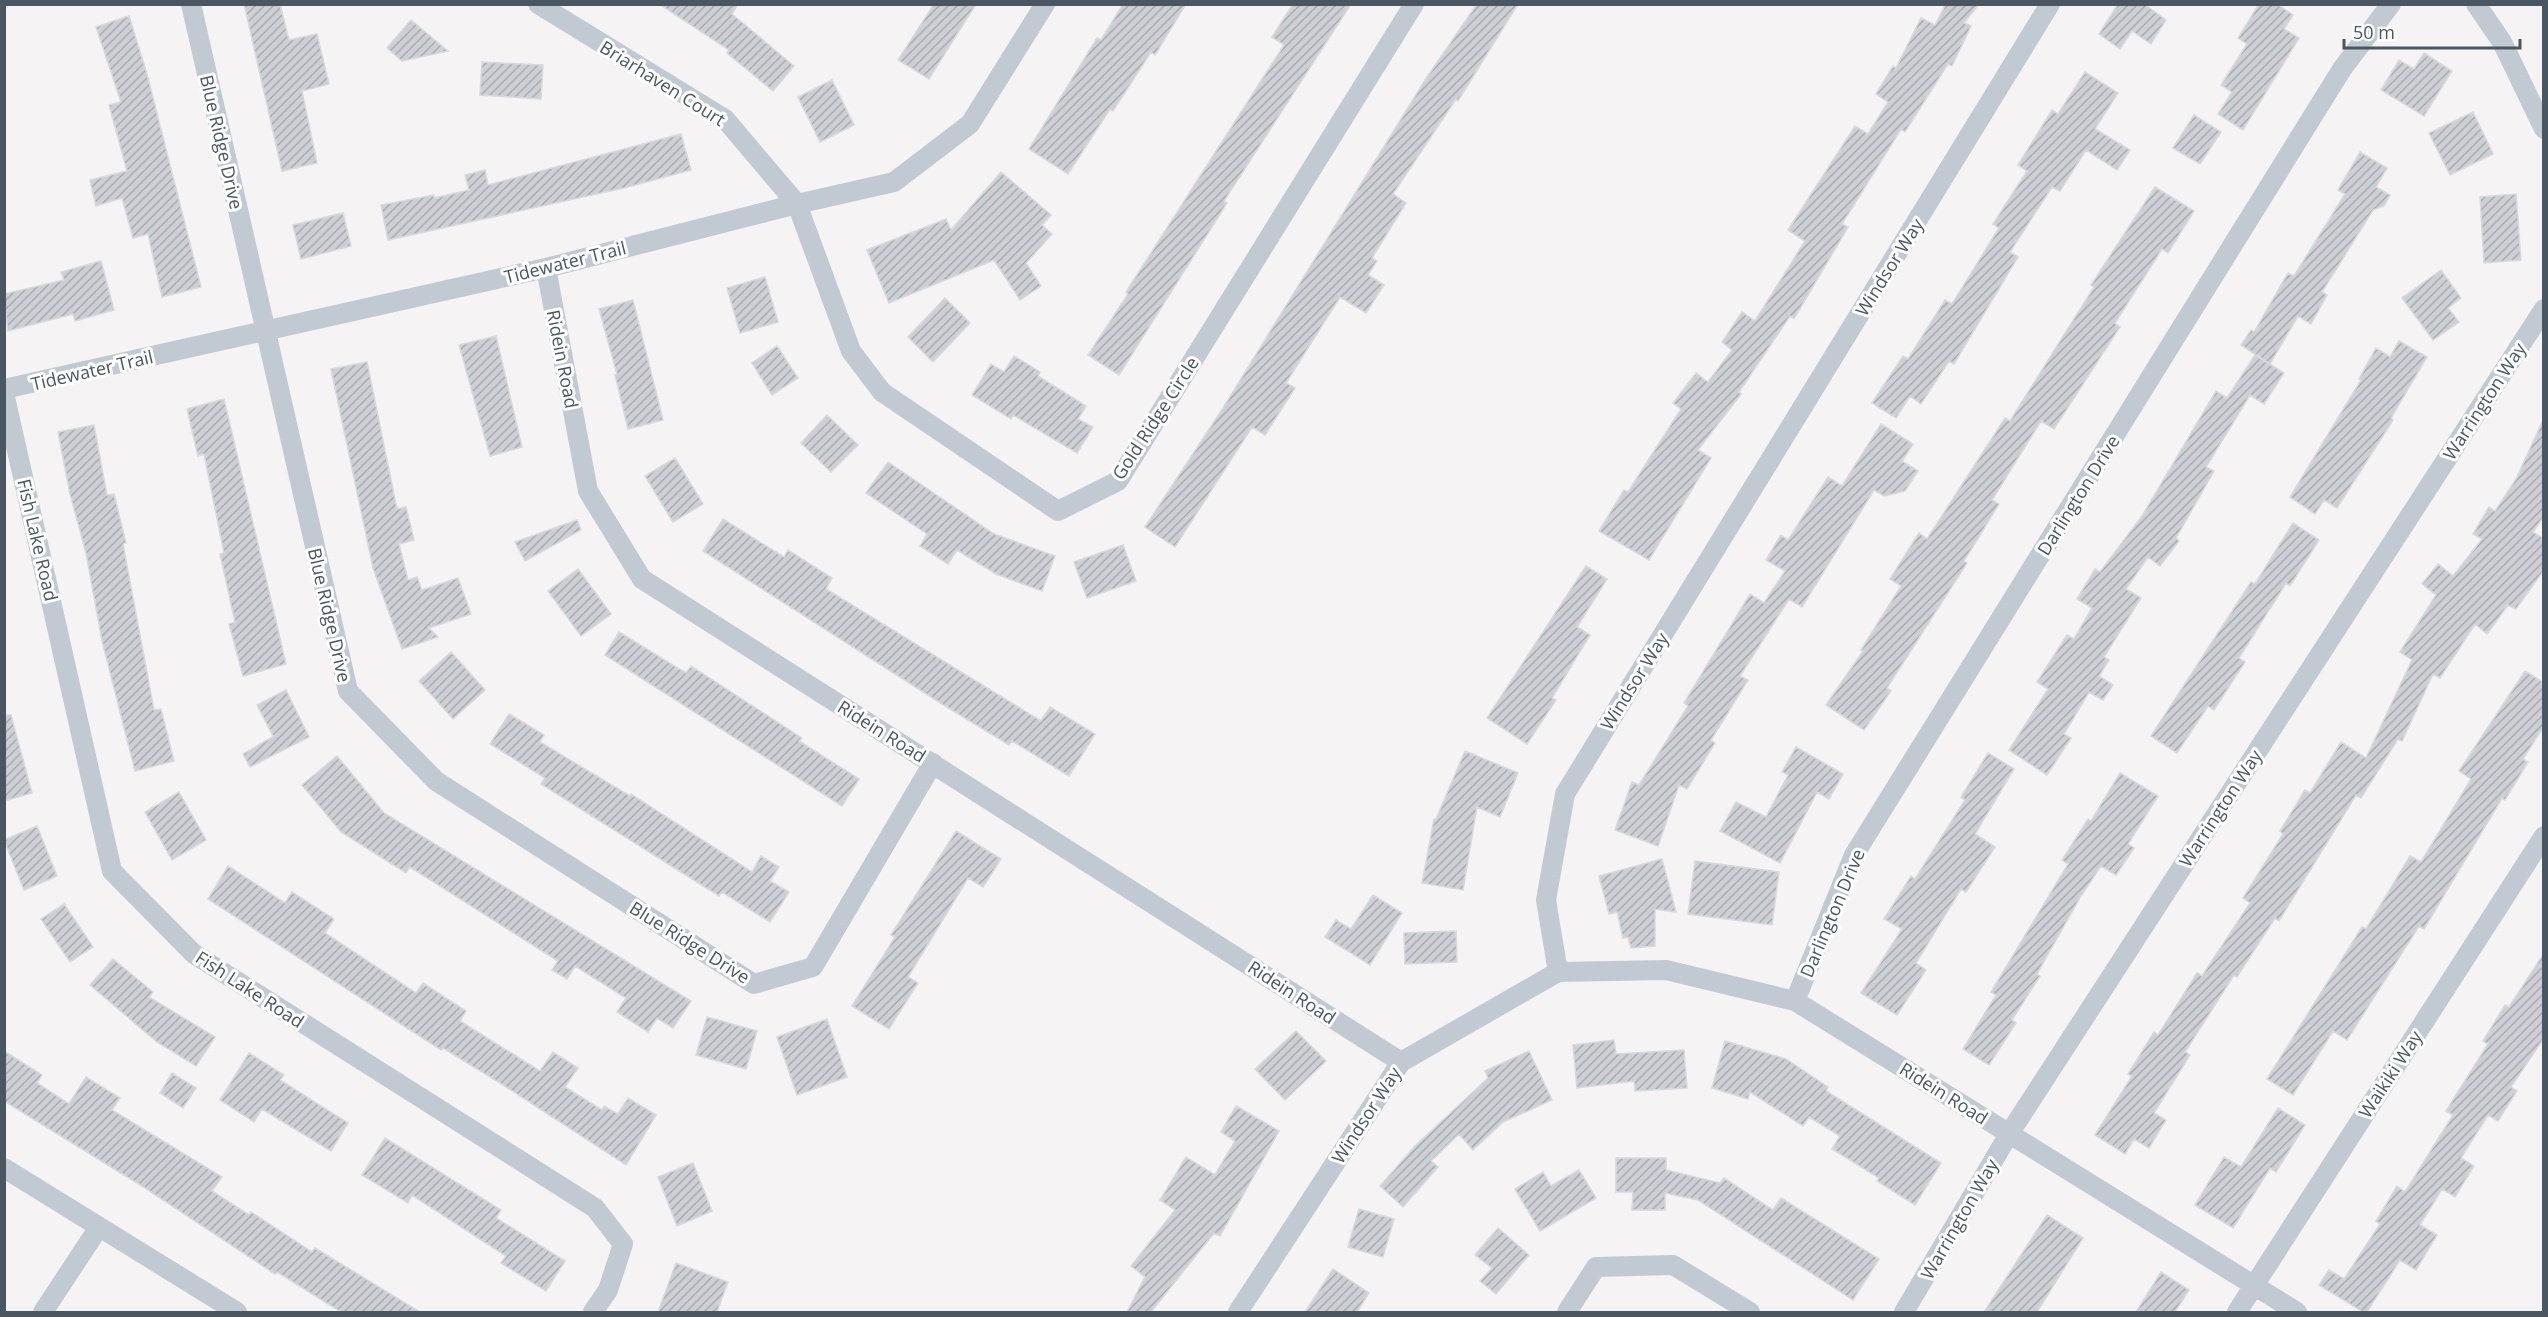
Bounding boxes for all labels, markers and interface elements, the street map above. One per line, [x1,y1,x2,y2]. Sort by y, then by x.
scale bar [2344,12,2520,50]
text: 50 m [2353,20,2395,44]
street label: Briarhaven Court [596,35,730,131]
street label: Blue Ridge Drive [195,72,249,212]
street label: Windsor Way [1850,213,1929,320]
street label: Tidewater Trail [502,235,628,289]
street label: Ridein Road [542,308,584,410]
street label: Warrington Way [2437,337,2531,464]
street label: Tidewater Trail [29,344,155,396]
street label: Gold Ridge Circle [1106,352,1204,484]
street label: Darlington Drive [2031,430,2125,560]
street label: Fish Lake Road [12,477,64,603]
street label: Blue Ridge Drive [303,545,357,685]
street label: Windsor Way [1595,627,1674,734]
street label: Ridein Road [833,694,931,768]
street label: Warrington Way [2173,744,2267,871]
street label: Darlington Drive [1794,845,1870,981]
street label: Blue Ridge Drive [625,895,755,989]
street label: Fish Lake Road [191,945,309,1033]
street label: Ridein Road [1244,955,1340,1029]
street label: Waikiki Way [2353,1025,2428,1122]
street label: Ridein Road [1895,1056,1993,1130]
street label: Windsor Way [1326,1061,1407,1168]
street label: Warrington Way [1915,1154,2004,1284]

